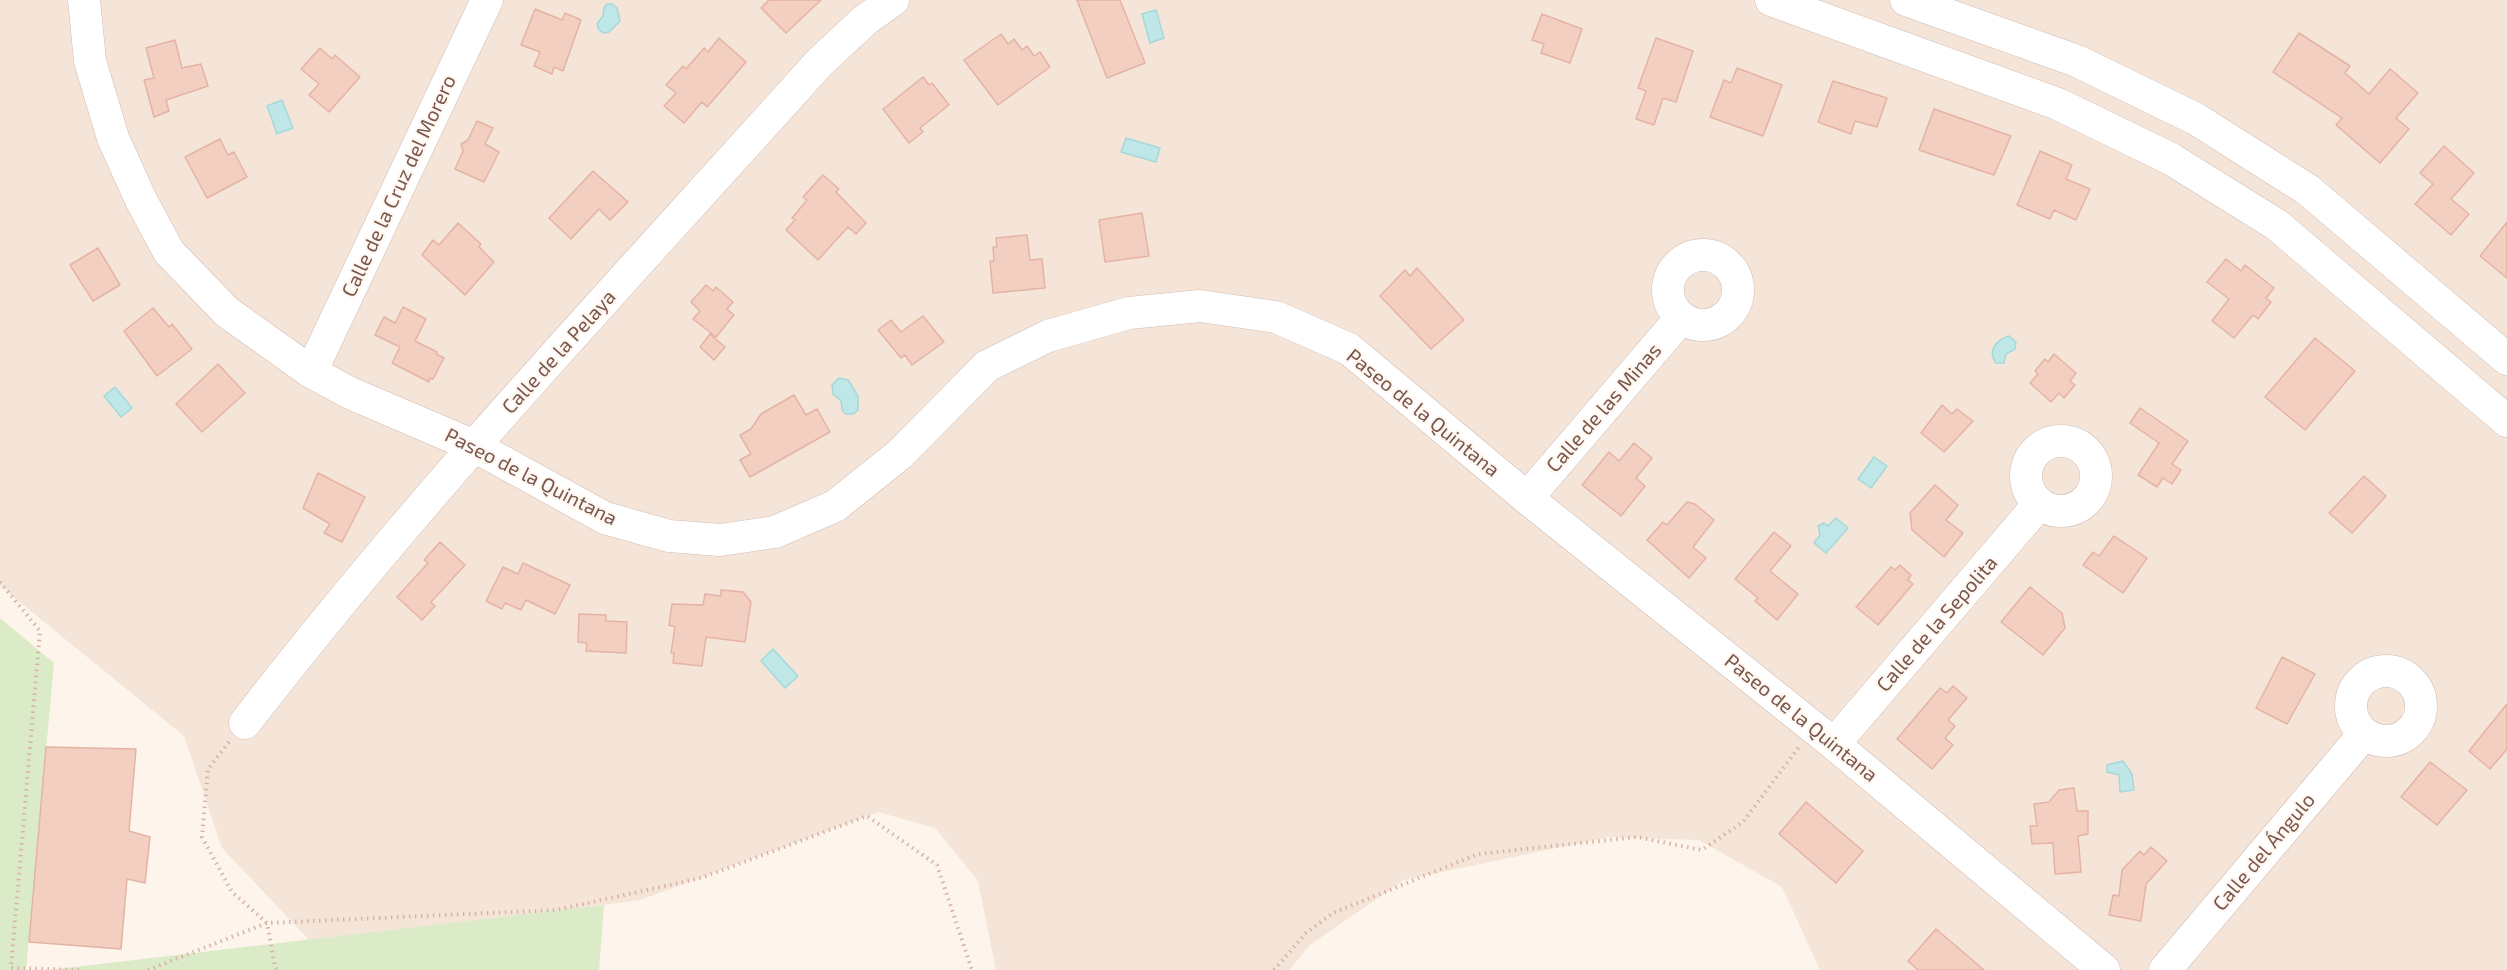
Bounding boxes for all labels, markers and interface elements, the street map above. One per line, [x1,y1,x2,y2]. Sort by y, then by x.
street label: Calle de la Cruz del Morero [337,71,461,301]
street label: Calle de la Pelaya [497,285,621,419]
street label: Calle de las Minas [1542,339,1666,477]
street label: Paseo de la Quintana [1342,344,1504,482]
street label: Paseo de la Quintana [441,423,621,531]
street label: Calle de la Sepolita [1872,551,2002,697]
street label: Paseo de la Quintana [1720,649,1882,787]
street label: Calle del Ángulo [2208,788,2320,916]

